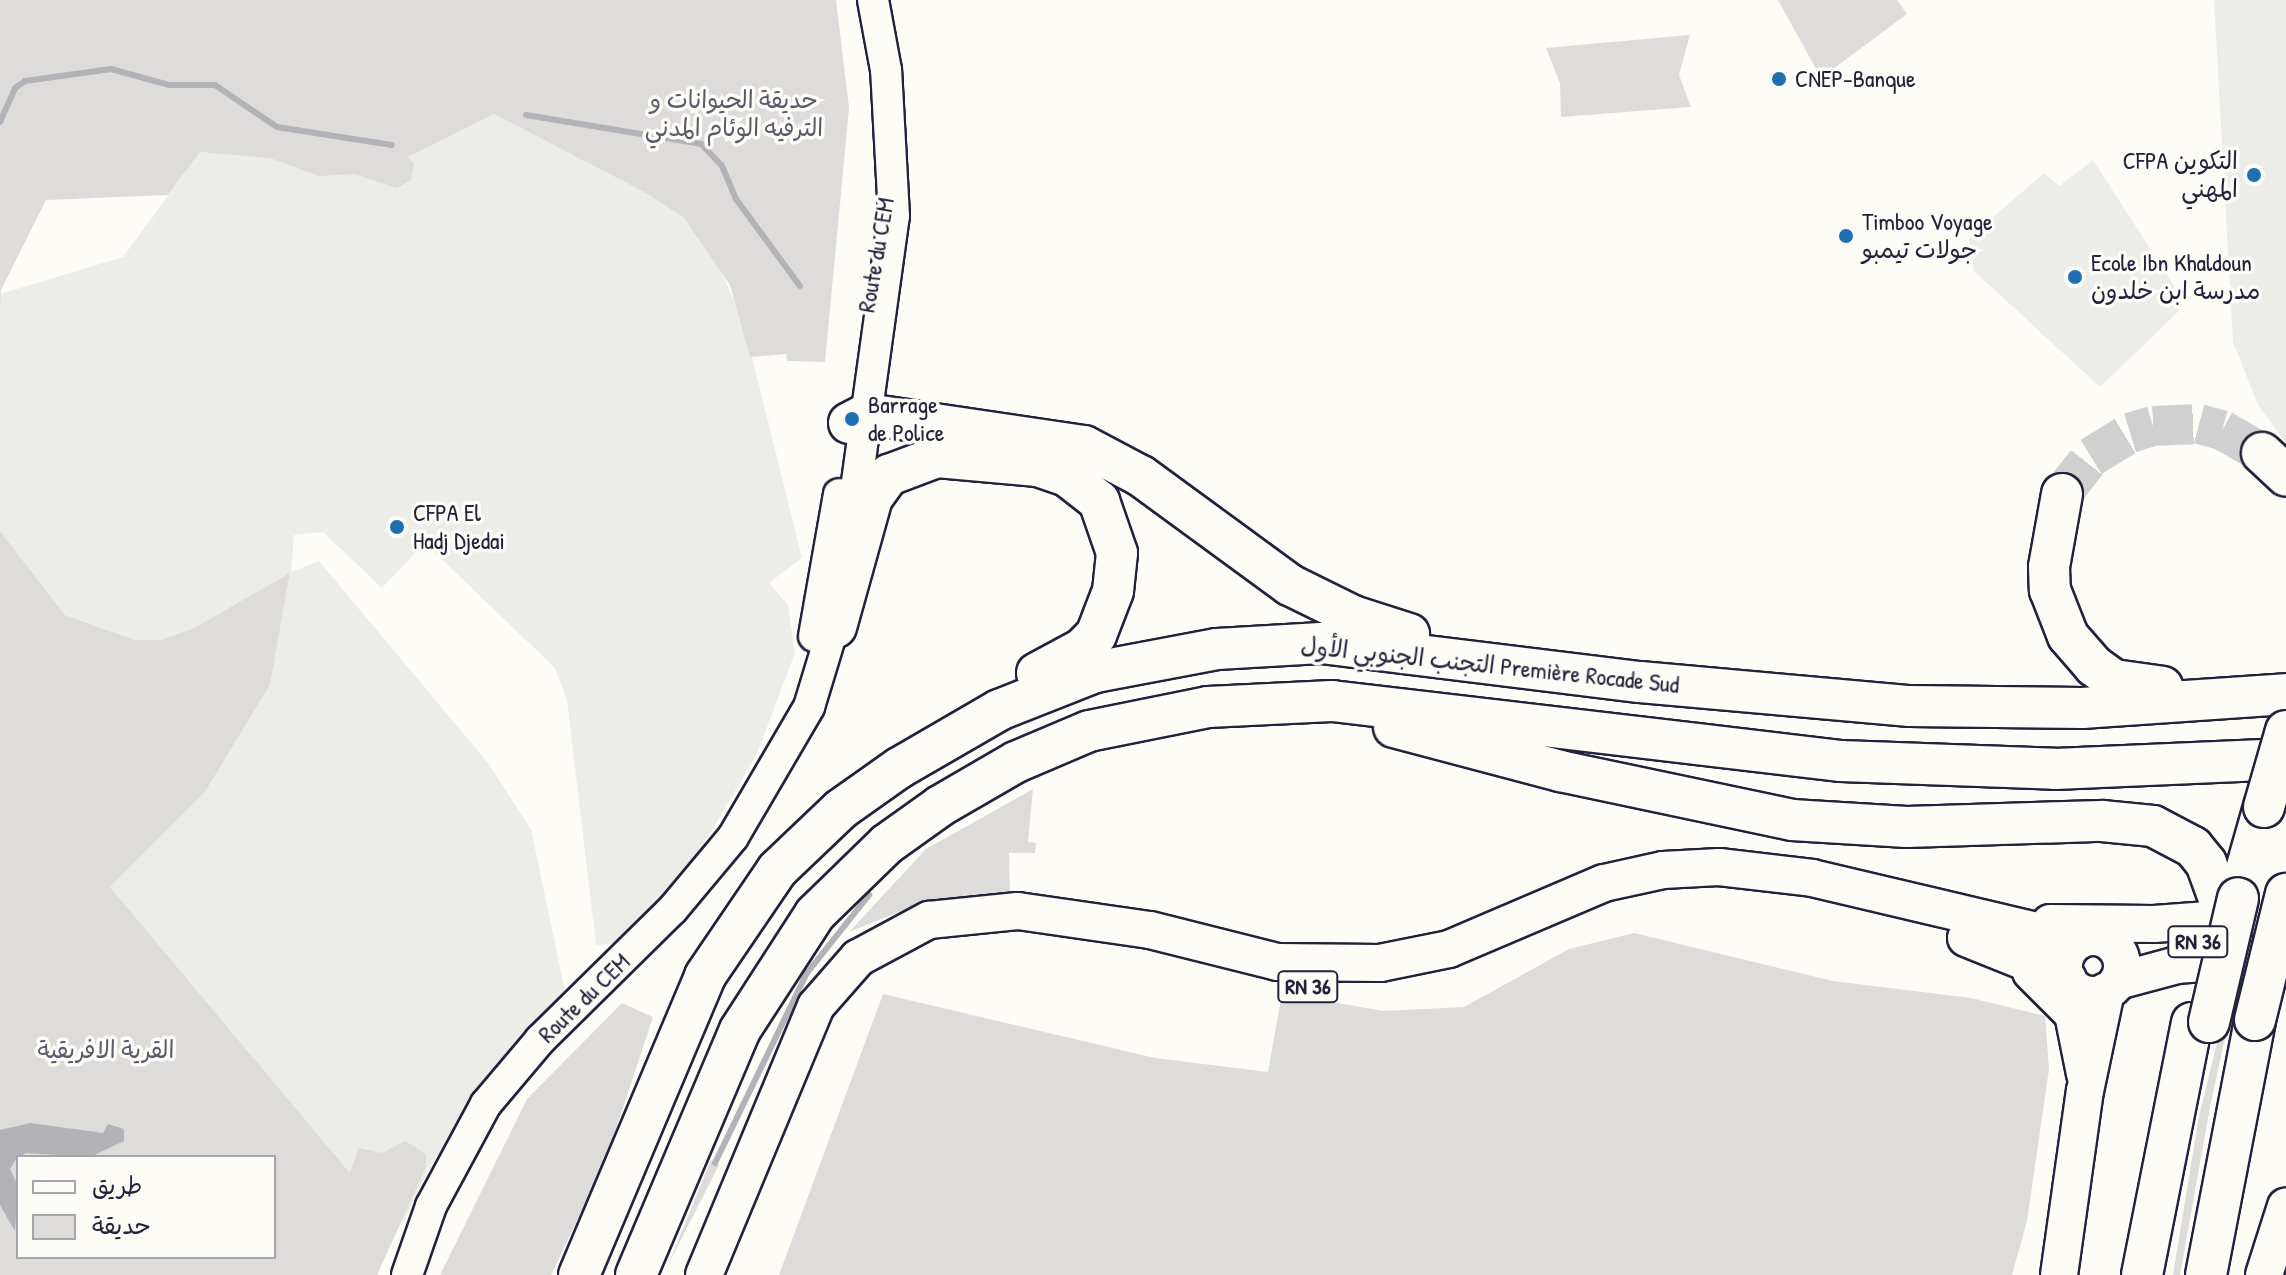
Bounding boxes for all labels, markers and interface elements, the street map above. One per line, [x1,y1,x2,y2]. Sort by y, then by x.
place label: CNEP-Banque [1795,65,1915,93]
marker: CNEP-Banque [1770,70,1788,88]
park label: حديقة الحيوانات و الترفيه الوئام المدني [645,86,823,142]
place label: CFPA التكوين المهني [2123,147,2238,203]
marker: CFPA التكوين المهني [2245,166,2263,184]
street label: Route du CEM [852,195,900,315]
place label: Timboo Voyage جولات تيمبو [1862,208,1993,264]
marker: Timboo Voyage جولات تيمبو [1837,227,1855,245]
place label: Ecole Ibn Khaldoun مدرسة ابن خلدون [2091,249,2260,305]
marker: Ecole Ibn Khaldoun مدرسة ابن خلدون [2066,268,2084,286]
place label: Barrage de Police [868,391,944,447]
marker: Barrage de Police [843,410,861,428]
place label: CFPA El Hadj Djedai [413,499,505,555]
marker: CFPA El Hadj Djedai [388,518,406,536]
street label: التجنب الجنوبي الأول Première Rocade Sud [1299,631,1681,699]
road number: RN 36 [2166,924,2230,960]
street label: Route du CEM [532,947,636,1049]
road number: RN 36 [1276,969,1340,1005]
park label: القرية الافريقية [38,1036,174,1064]
legend [16,1155,276,1259]
text: طريق [92,1169,142,1201]
text: حديقة [92,1209,151,1241]

